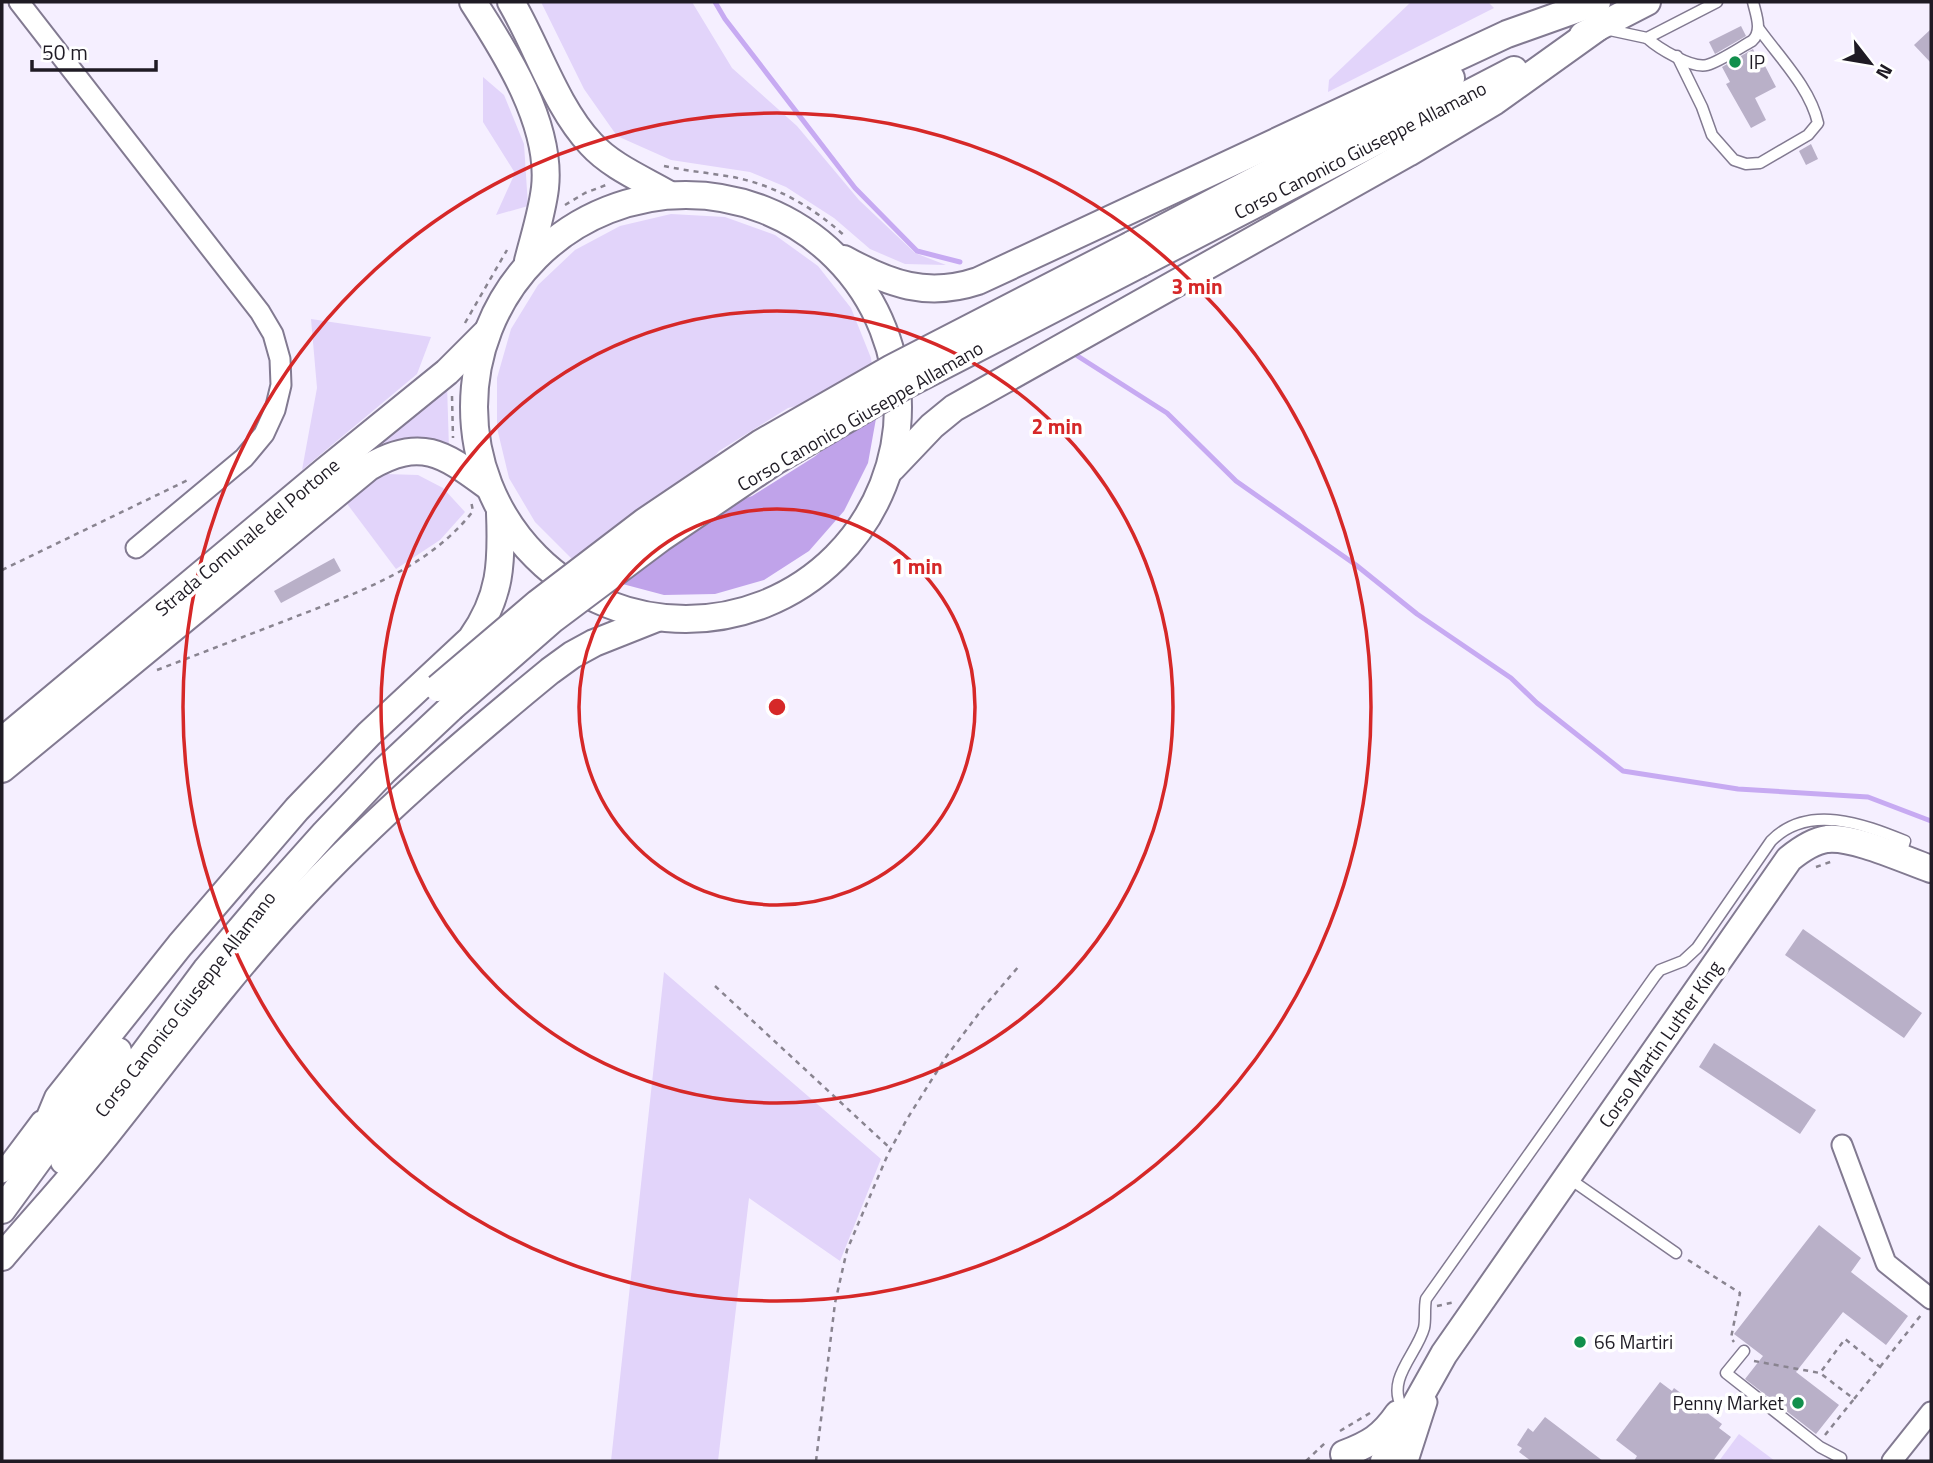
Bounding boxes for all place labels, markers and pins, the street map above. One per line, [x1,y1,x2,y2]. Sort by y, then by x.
place label: IP [1749,47,1765,76]
marker: IP [1727,54,1743,70]
centre of rings [765,695,789,719]
place label: 66 Martiri [1594,1327,1673,1356]
marker: 66 Martiri [1572,1334,1588,1350]
place label: Penny Market [1672,1388,1784,1417]
marker: Penny Market [1790,1395,1806,1411]

